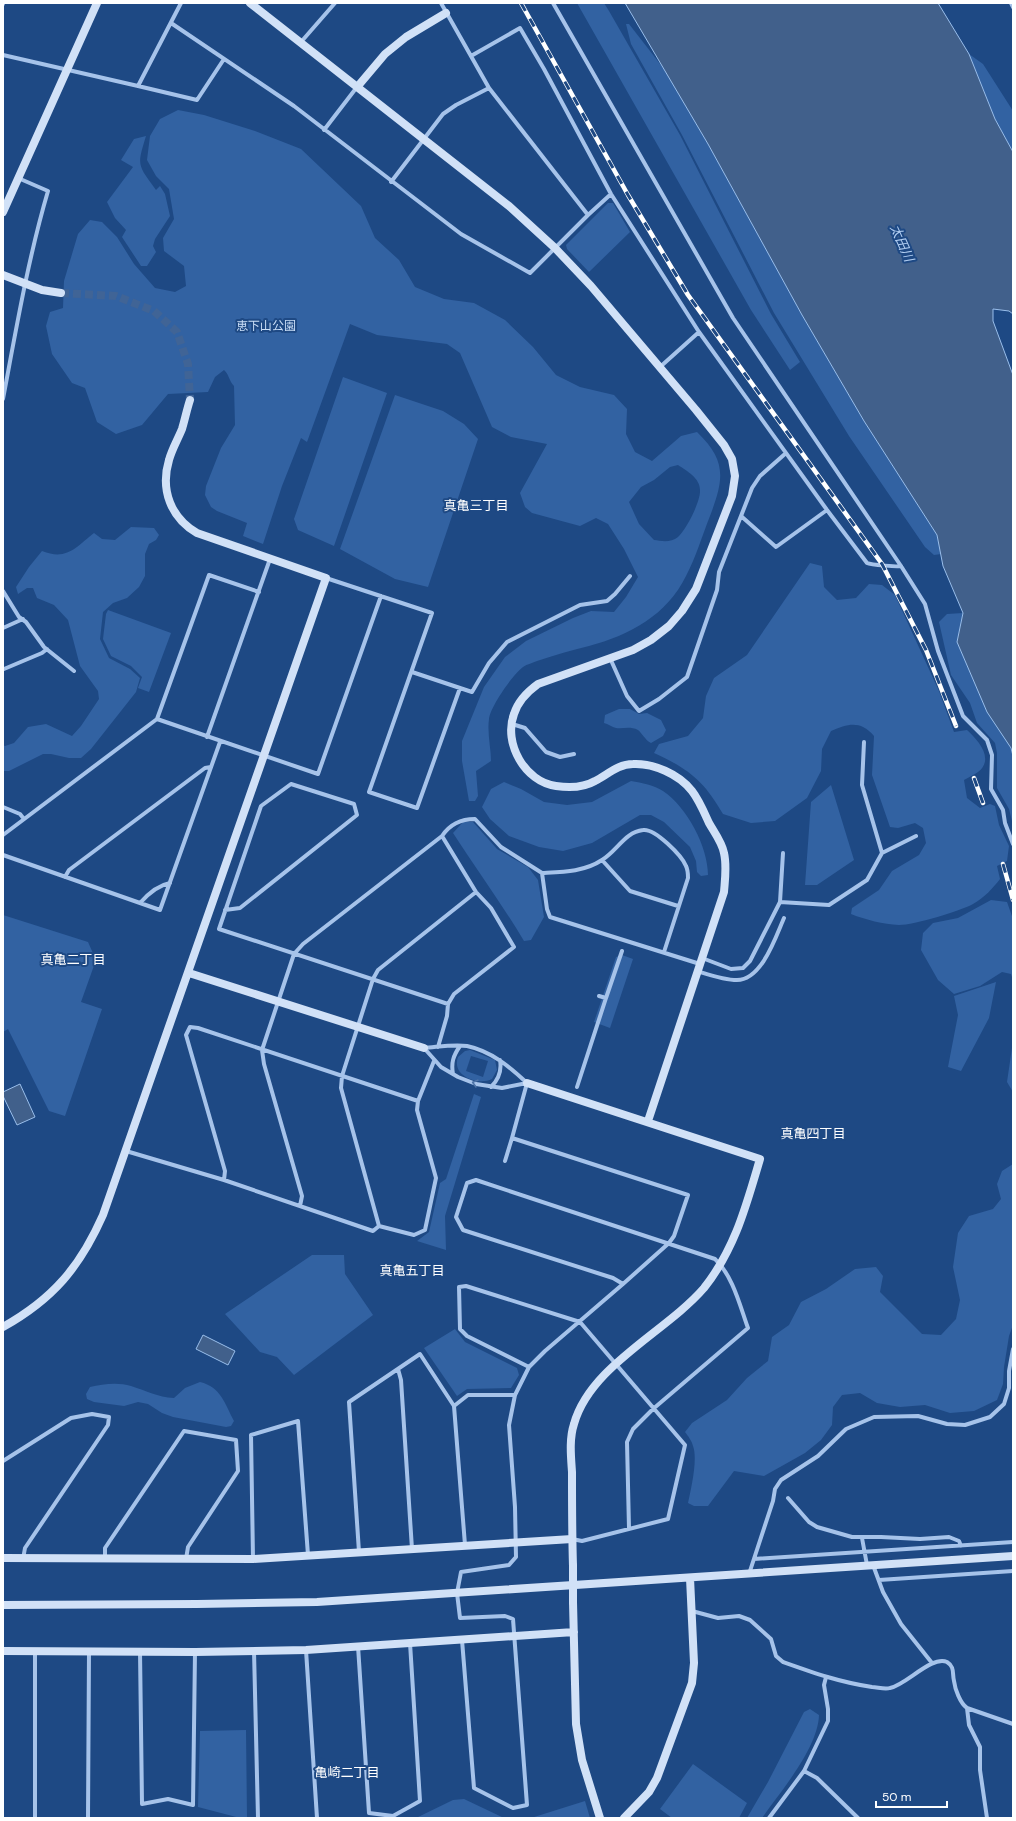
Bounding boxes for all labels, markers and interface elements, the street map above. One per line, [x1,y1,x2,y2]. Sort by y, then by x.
water label: 太田川 [886,222,919,266]
park label: 恵下山公園 [236,318,296,334]
district label: 真亀三丁目 [443,497,509,514]
district label: 真亀二丁目 [40,951,106,968]
one-way arrow [472,1079,479,1088]
district label: 真亀四丁目 [780,1125,846,1142]
district label: 真亀五丁目 [379,1262,445,1279]
district label: 亀崎二丁目 [314,1764,380,1781]
scale bar [876,1783,947,1809]
text: 50 m [882,1789,911,1805]

